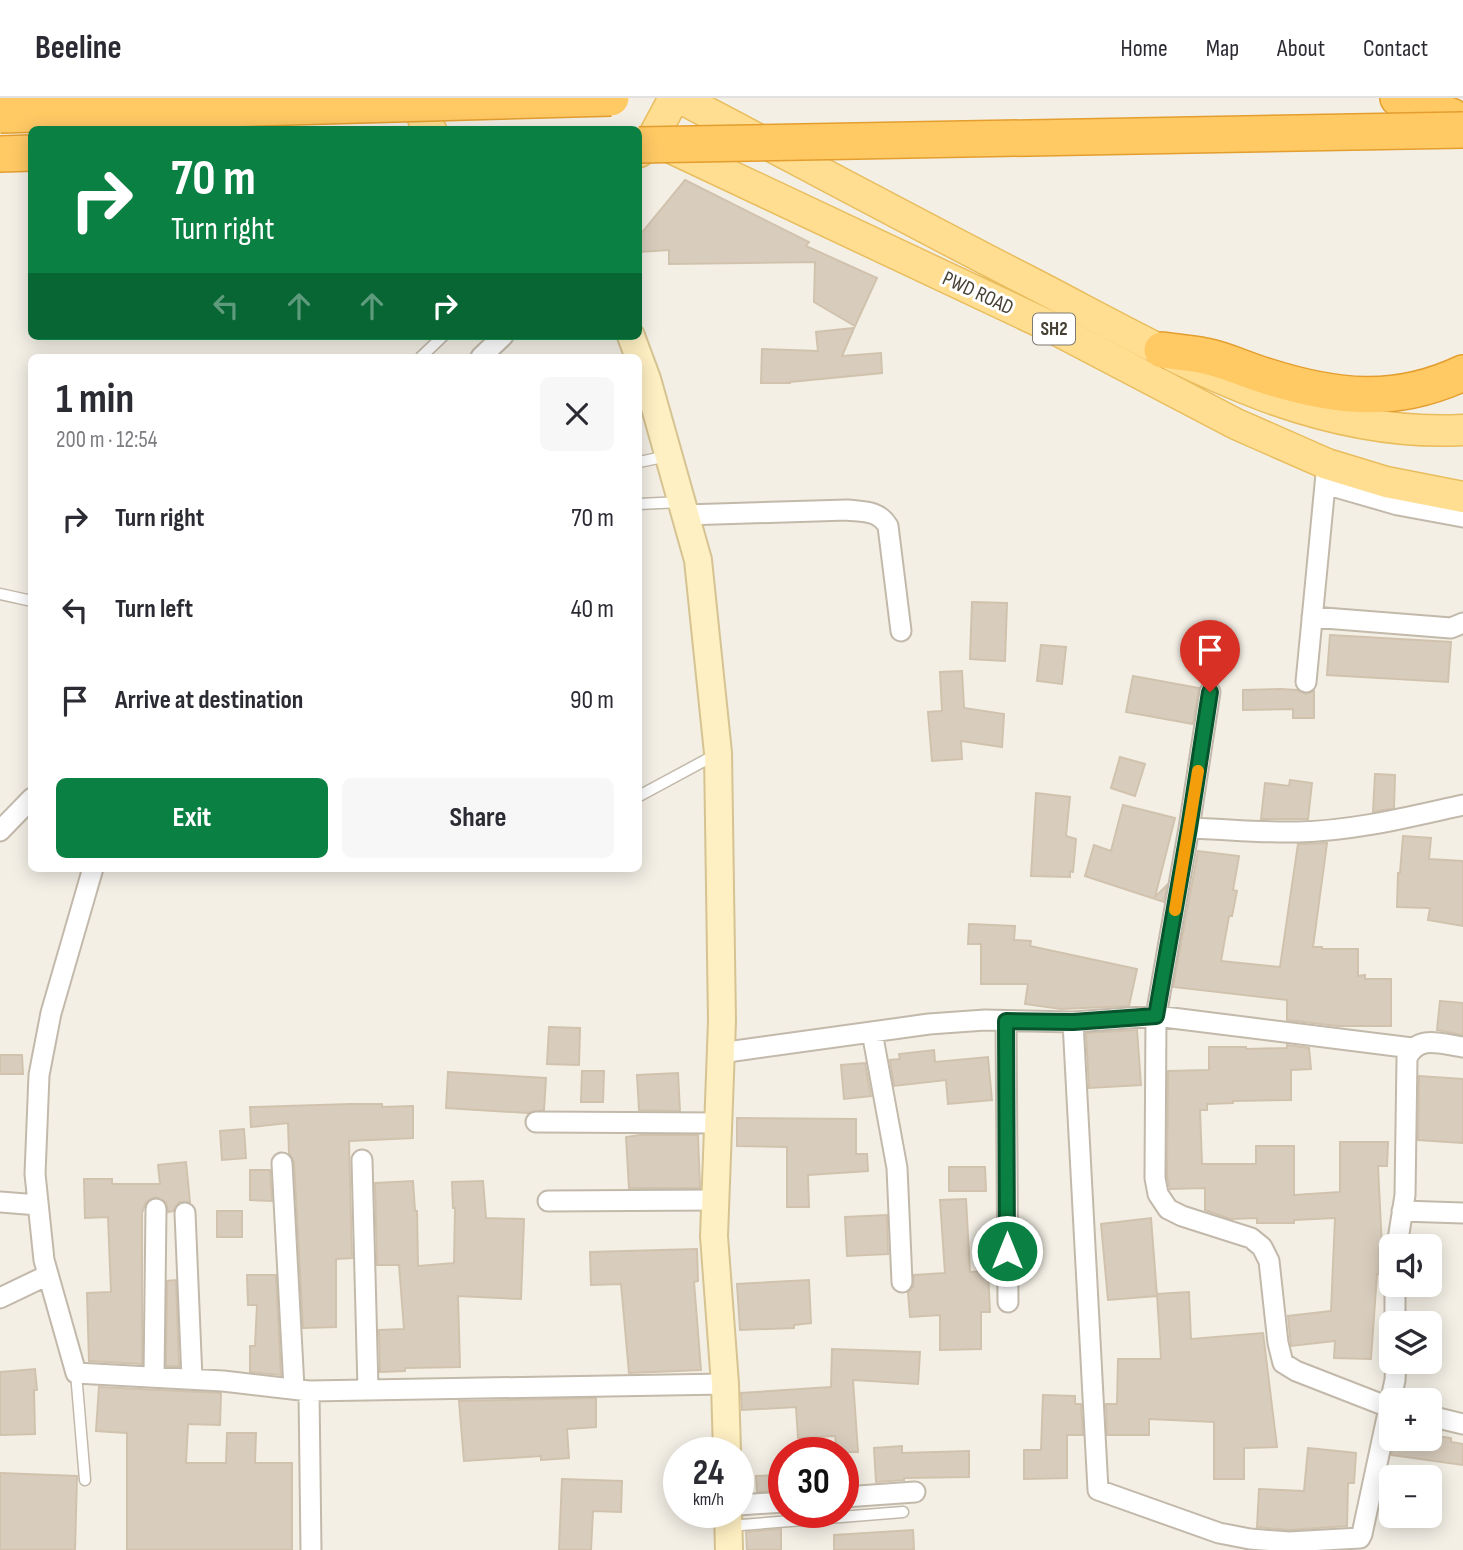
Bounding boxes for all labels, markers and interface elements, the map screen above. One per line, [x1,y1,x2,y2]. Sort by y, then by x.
text: Beeline [35,28,122,68]
text: Home [1120,34,1168,63]
text: Map [1206,34,1239,63]
text: About [1277,34,1325,63]
text: Contact [1363,34,1428,63]
text: 70 m [171,150,256,209]
icon: right [56,154,147,245]
text: Turn right [171,210,275,249]
street label: PWD ROAD [939,266,1017,320]
icon: left [207,287,245,325]
icon: ahead [280,287,318,325]
icon: ahead [353,287,391,325]
icon: right [426,287,464,325]
road number: SH2 [1033,314,1075,344]
text: 1 min [56,374,134,425]
button: close [540,377,614,451]
text: 200 m · 12:54 [56,426,157,454]
icon: right [56,500,94,538]
text: Turn right [115,503,204,534]
text: 70 m [571,503,614,534]
icon: left [56,591,94,629]
text: Turn left [115,594,193,625]
text: 40 m [571,594,614,625]
pin [1180,620,1240,692]
icon: arrive [1191,631,1229,669]
icon: arrive [56,682,94,720]
text: Arrive at destination [115,685,303,716]
text: 90 m [570,685,614,716]
button: Exit [56,778,328,858]
button: Share [342,778,614,858]
position arrow [970,1214,1044,1288]
map controls [1379,1234,1442,1528]
button: sound [1379,1234,1442,1297]
button: layers [1379,1311,1442,1374]
button: + [1379,1388,1442,1451]
speed limit sign: 30 [768,1437,859,1528]
text: 24 [693,1452,724,1495]
button: − [1379,1465,1442,1528]
text: km/h [693,1489,724,1510]

